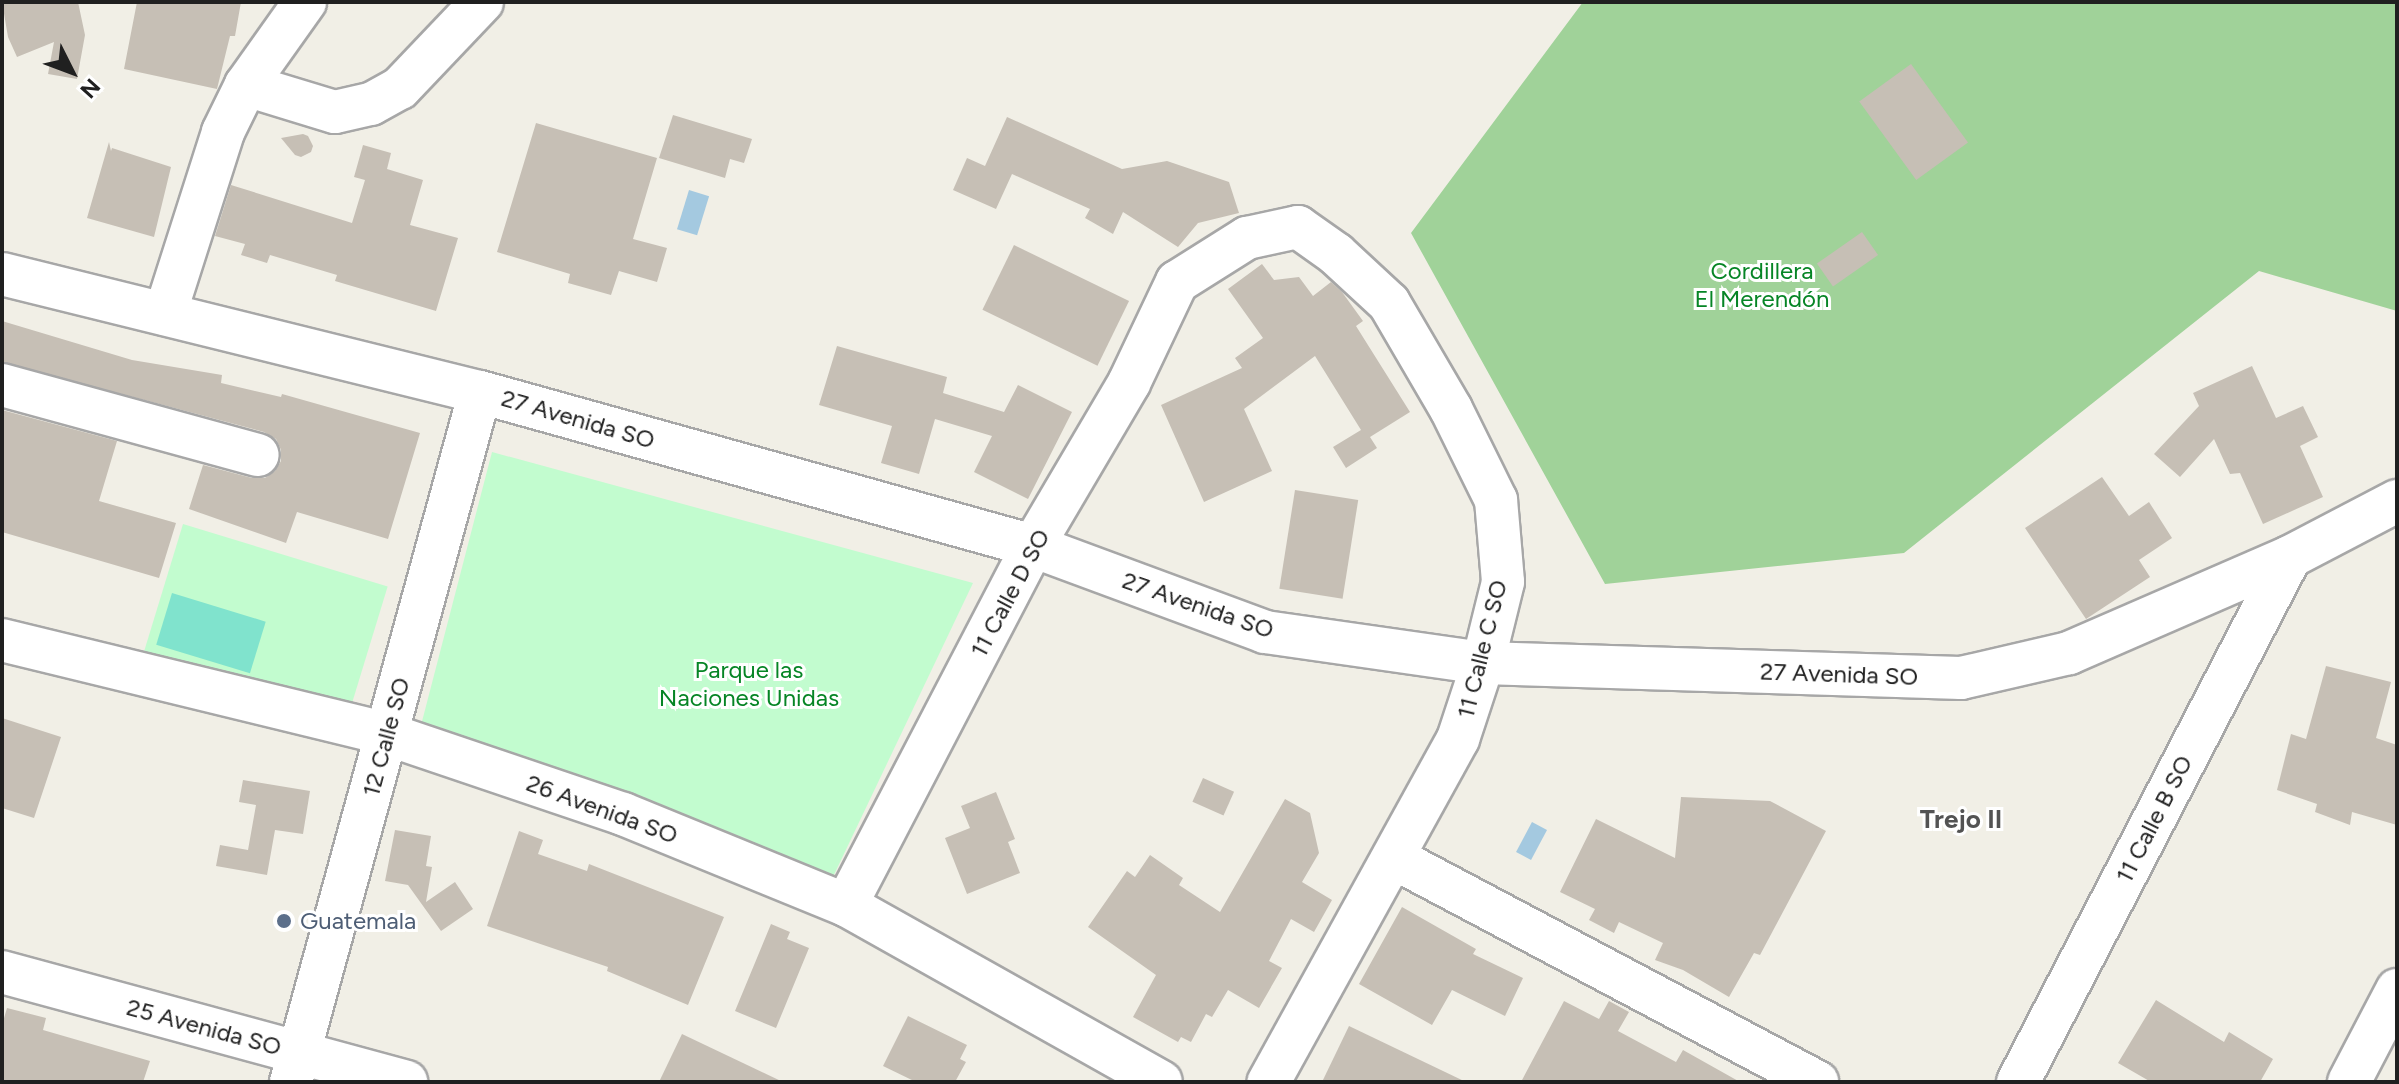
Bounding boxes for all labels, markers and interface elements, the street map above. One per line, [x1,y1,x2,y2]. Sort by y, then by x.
north arrow [32,32,112,112]
text: N [74,73,106,104]
park label: Cordillera El Merendón [1695,257,1829,313]
street label: 27 Avenida SO [498,383,658,455]
street label: 11 Calle D SO [964,524,1056,662]
street label: 27 Avenida SO [1119,566,1277,644]
street label: 11 Calle C SO [1451,577,1513,721]
park label: Parque las Naciones Unidas [659,656,839,712]
street label: 27 Avenida SO [1760,657,1918,691]
street label: 12 Calle SO [356,674,416,800]
street label: 11 Calle B SO [2110,751,2198,887]
street label: 26 Avenida SO [522,768,682,850]
district label: Trejo II [1920,804,2002,836]
place label: Guatemala [300,907,416,935]
marker: Guatemala [275,912,293,930]
street label: 25 Avenida SO [123,993,285,1061]

